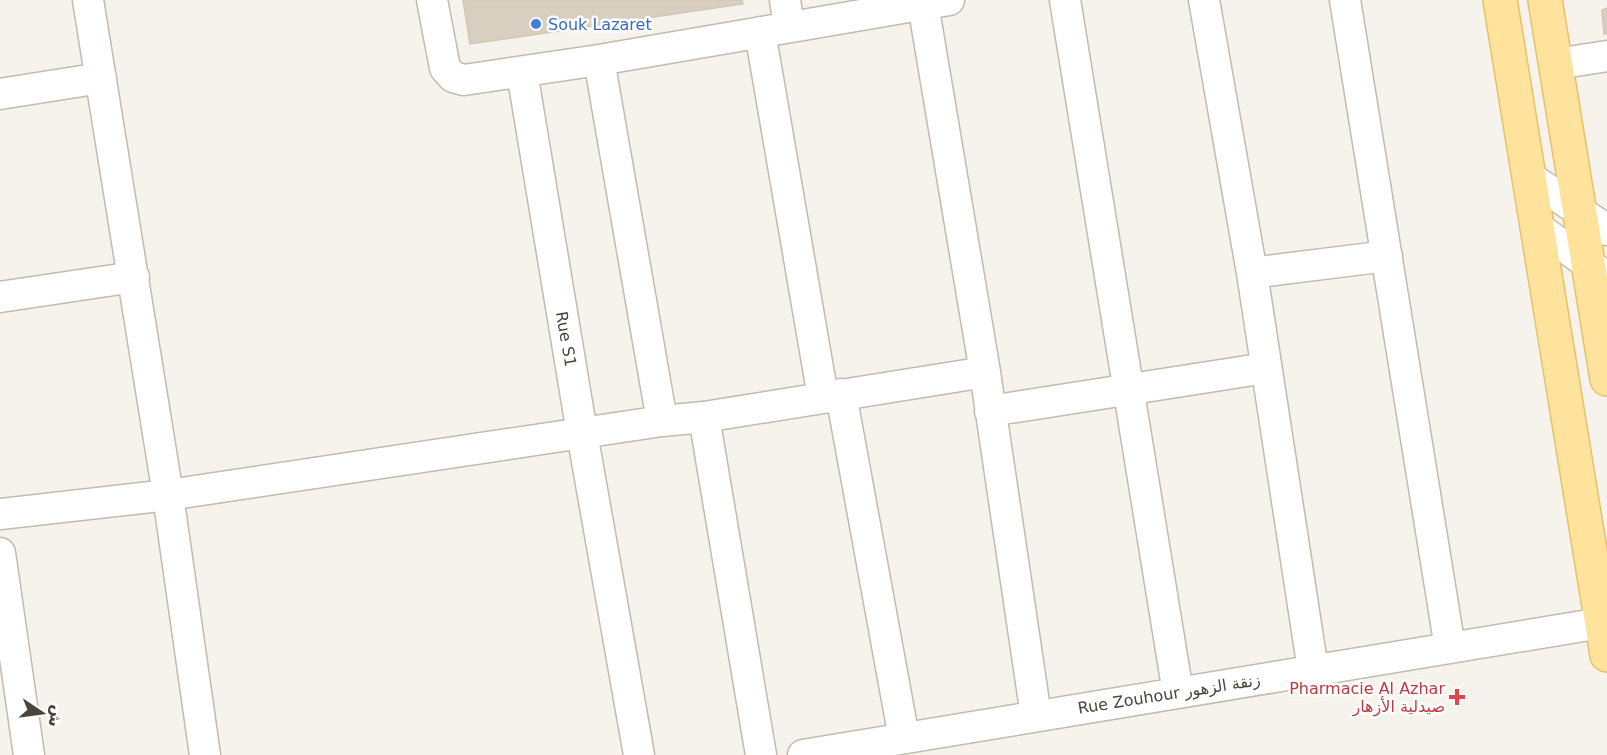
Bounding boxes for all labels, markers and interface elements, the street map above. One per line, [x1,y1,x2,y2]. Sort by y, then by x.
place label: Souk Lazaret [548,15,652,34]
marker: Souk Lazaret [529,17,543,31]
street label: Rue S1 [552,310,580,368]
street label: Rue Zouhour زنقة الزهور [1076,670,1262,719]
place label: Pharmacie Al Azhar صيدلية الأزهار [1289,679,1445,717]
north arrow [12,683,72,743]
marker: Pharmacie Al Azhar صيدلية الأزهار [1450,690,1464,704]
text: ش [44,703,68,729]

